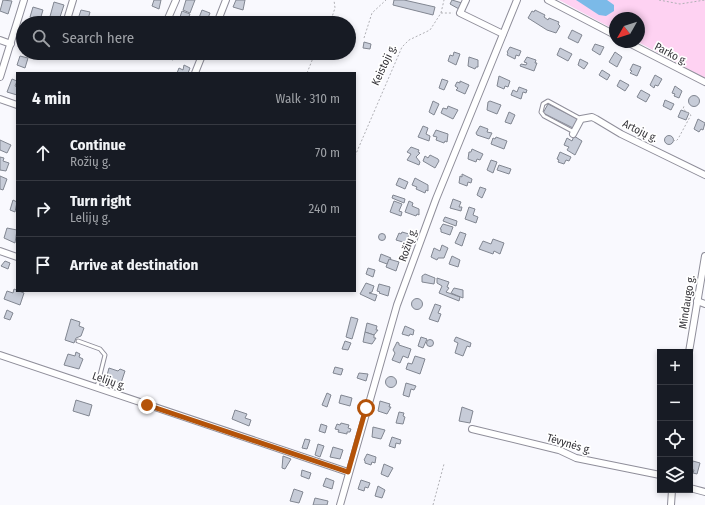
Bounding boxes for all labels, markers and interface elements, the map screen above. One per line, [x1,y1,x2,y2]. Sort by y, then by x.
north arrow [609,12,645,48]
search box [16,16,356,60]
icon: search [30,27,52,49]
text: Search here [62,29,134,47]
street label: Parko g. [652,40,690,68]
street label: Keistoji g. [369,43,399,87]
text: 4 min [32,88,71,109]
text: Walk · 310 m [276,91,340,106]
street label: Artojų g. [620,117,660,145]
text: Continue [70,136,126,154]
icon: ahead [32,142,54,164]
text: 70 m [315,145,340,160]
text: Rožių g. [70,154,111,169]
text: Turn right [70,192,131,210]
icon: right [32,198,54,220]
text: 240 m [308,201,340,216]
text: Lelijų g. [70,210,111,225]
street label: Rožių g. [396,227,420,263]
icon: arrive [32,254,54,276]
text: Arrive at destination [70,256,198,274]
street label: Mindaugo g. [676,274,698,330]
map controls [657,349,693,493]
button: + [657,349,693,385]
street label: Lelijų g. [91,369,127,393]
button: − [657,385,693,421]
route end [138,396,156,414]
route start [357,399,375,417]
button: locate [657,421,693,457]
street label: Tėvynės g. [545,431,593,457]
button: layers [657,457,693,493]

